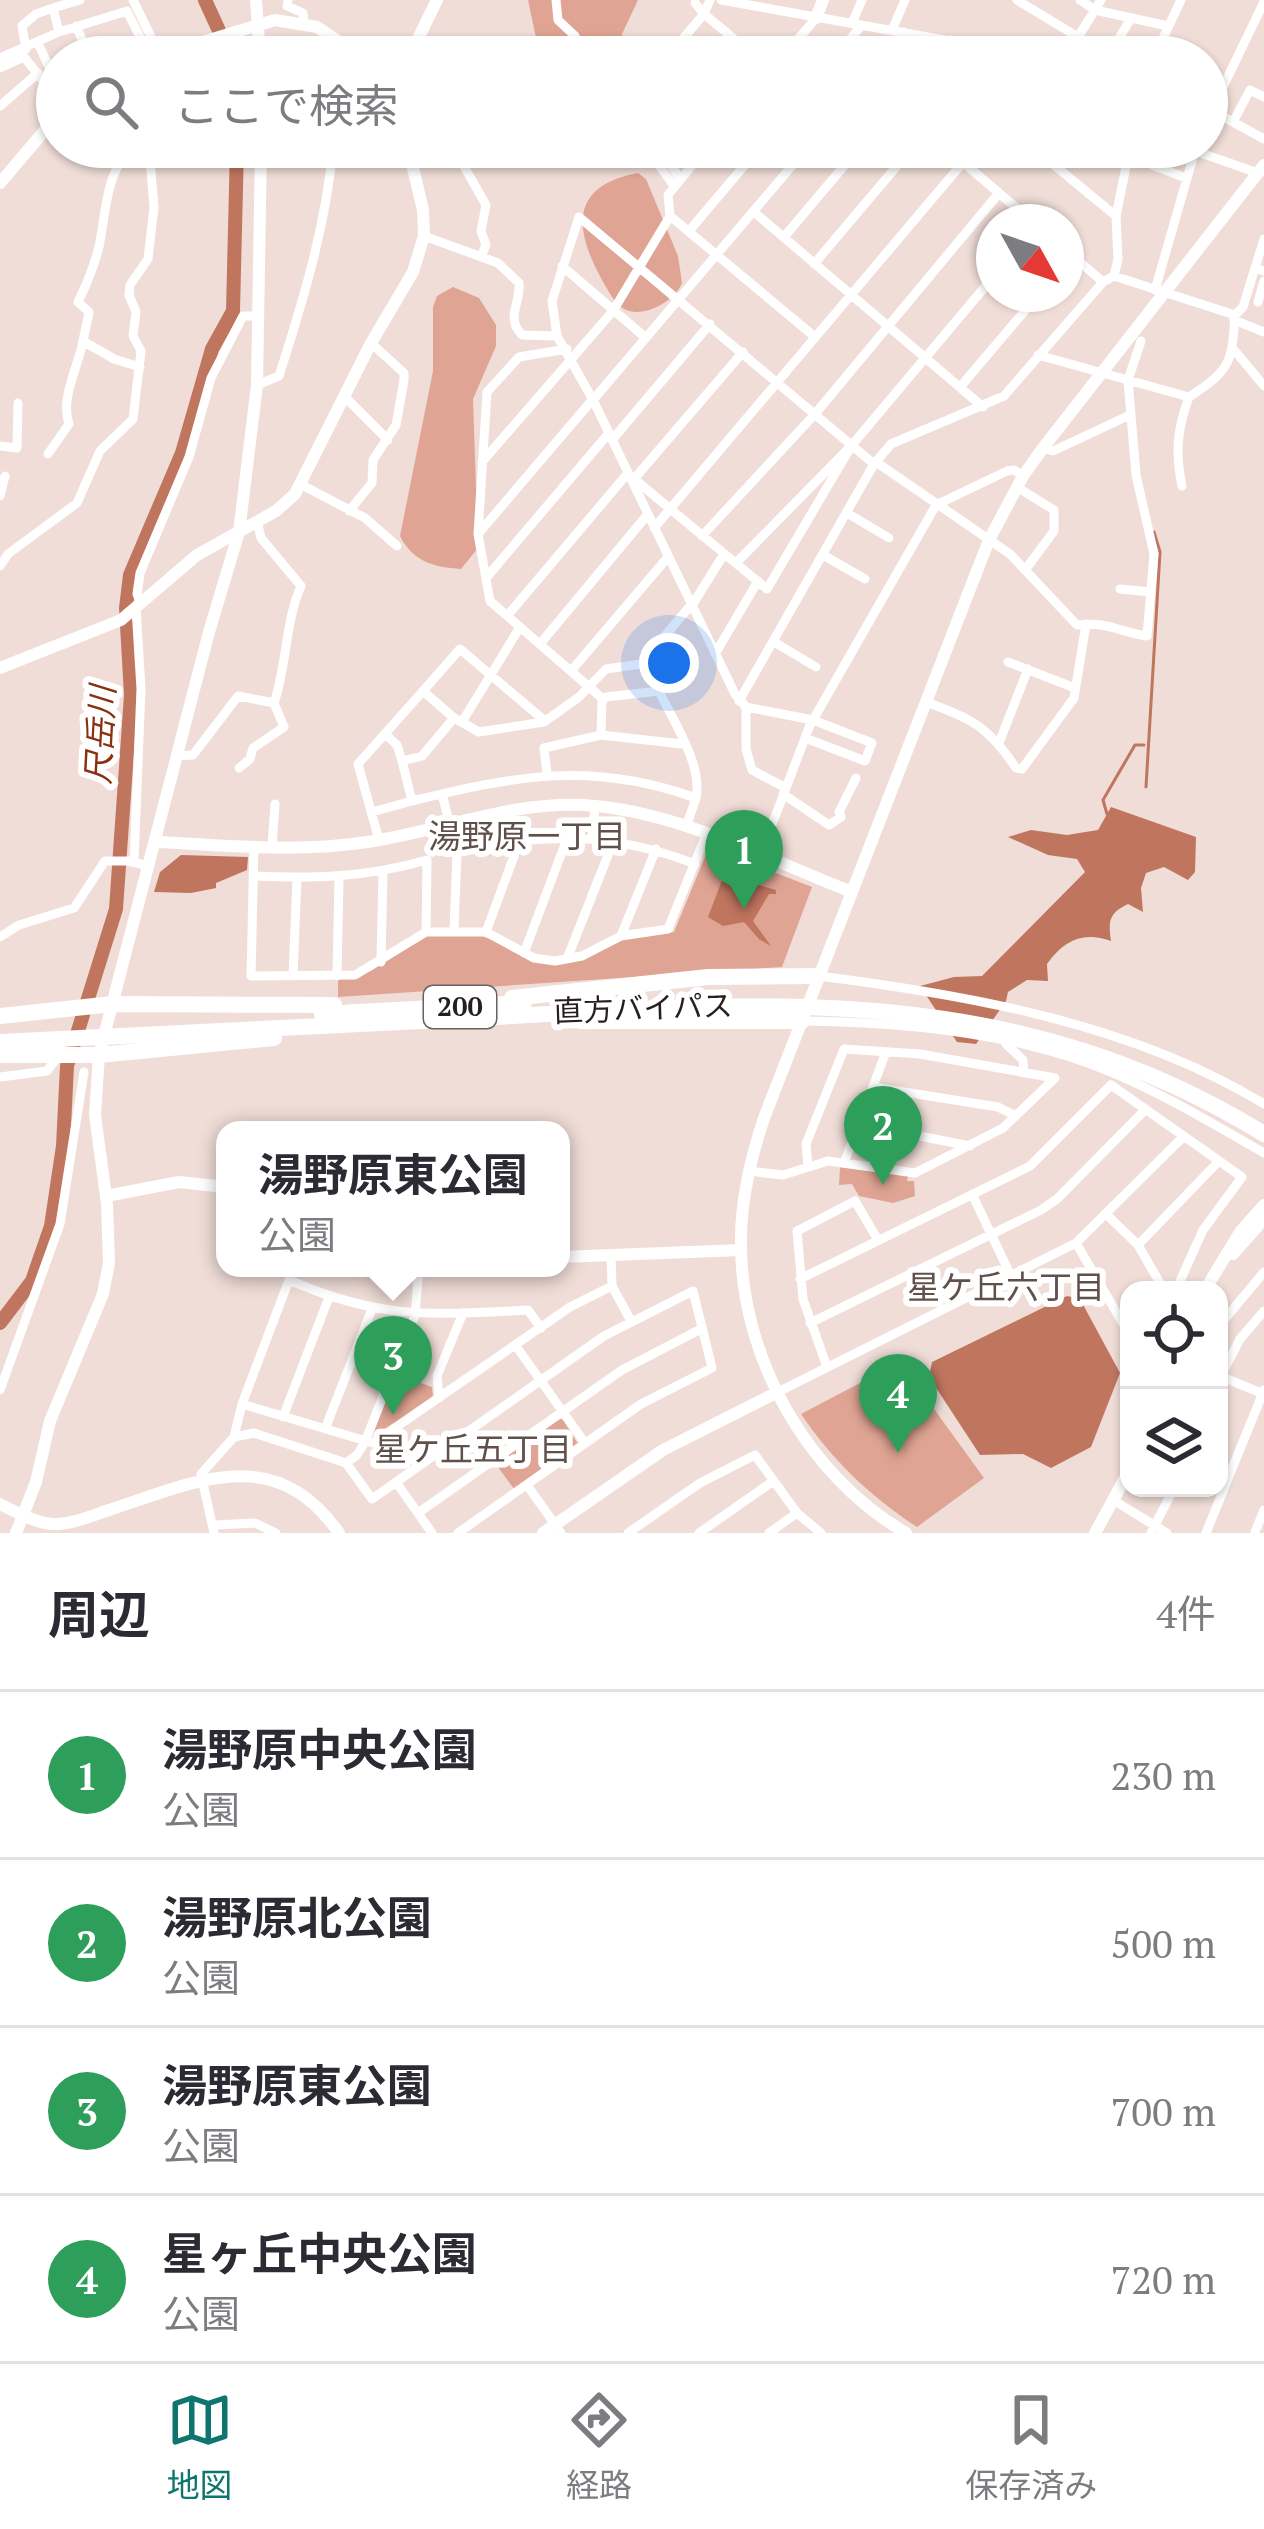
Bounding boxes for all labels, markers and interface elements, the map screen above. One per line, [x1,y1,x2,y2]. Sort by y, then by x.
search box [36,36,1228,168]
icon: search [78,69,144,135]
text: ここで検索 [174,75,399,135]
north arrow [976,204,1084,312]
your location [639,633,699,693]
water label: 尺岳川 [75,681,124,786]
pin: 1 [705,810,783,909]
district label: 湯野原一丁目 [428,814,626,857]
street label: 直方バイパス [553,985,733,1031]
road number: 200 [424,986,496,1028]
pin: 2 [844,1086,922,1185]
popup [216,1121,570,1277]
text: 湯野原東公園 [258,1144,528,1204]
text: 公園 [258,1208,336,1260]
district label: 星ケ丘六丁目 [907,1265,1105,1308]
map controls [1120,1281,1228,1497]
button: locate [1120,1281,1228,1389]
pin: 3 [354,1316,432,1415]
pin: 4 [859,1354,937,1453]
button: layers [1120,1389,1228,1497]
district label: 星ケ丘五丁目 [374,1427,572,1470]
text: 周辺 [48,1580,150,1648]
text: 4件 [1156,1587,1216,1639]
text: 湯野原中央公園 [162,1719,477,1779]
text: 1 [76,1749,98,1801]
text: 230 m [1111,1749,1216,1801]
text: 公園 [162,1783,240,1835]
text: 湯野原北公園 [162,1887,432,1947]
text: 2 [76,1917,98,1969]
text: 500 m [1111,1917,1216,1969]
text: 公園 [162,1951,240,2003]
text: 湯野原東公園 [162,2055,432,2115]
text: 3 [76,2085,98,2137]
text: 700 m [1111,2085,1216,2137]
text: 公園 [162,2119,240,2171]
text: 星ヶ丘中央公園 [162,2223,477,2283]
text: 4 [76,2253,98,2305]
text: 720 m [1111,2253,1216,2305]
text: 公園 [162,2287,240,2339]
tab: 地図 [167,2387,233,2507]
tab: 経路 [566,2387,632,2507]
tab: 保存済み [965,2387,1097,2507]

